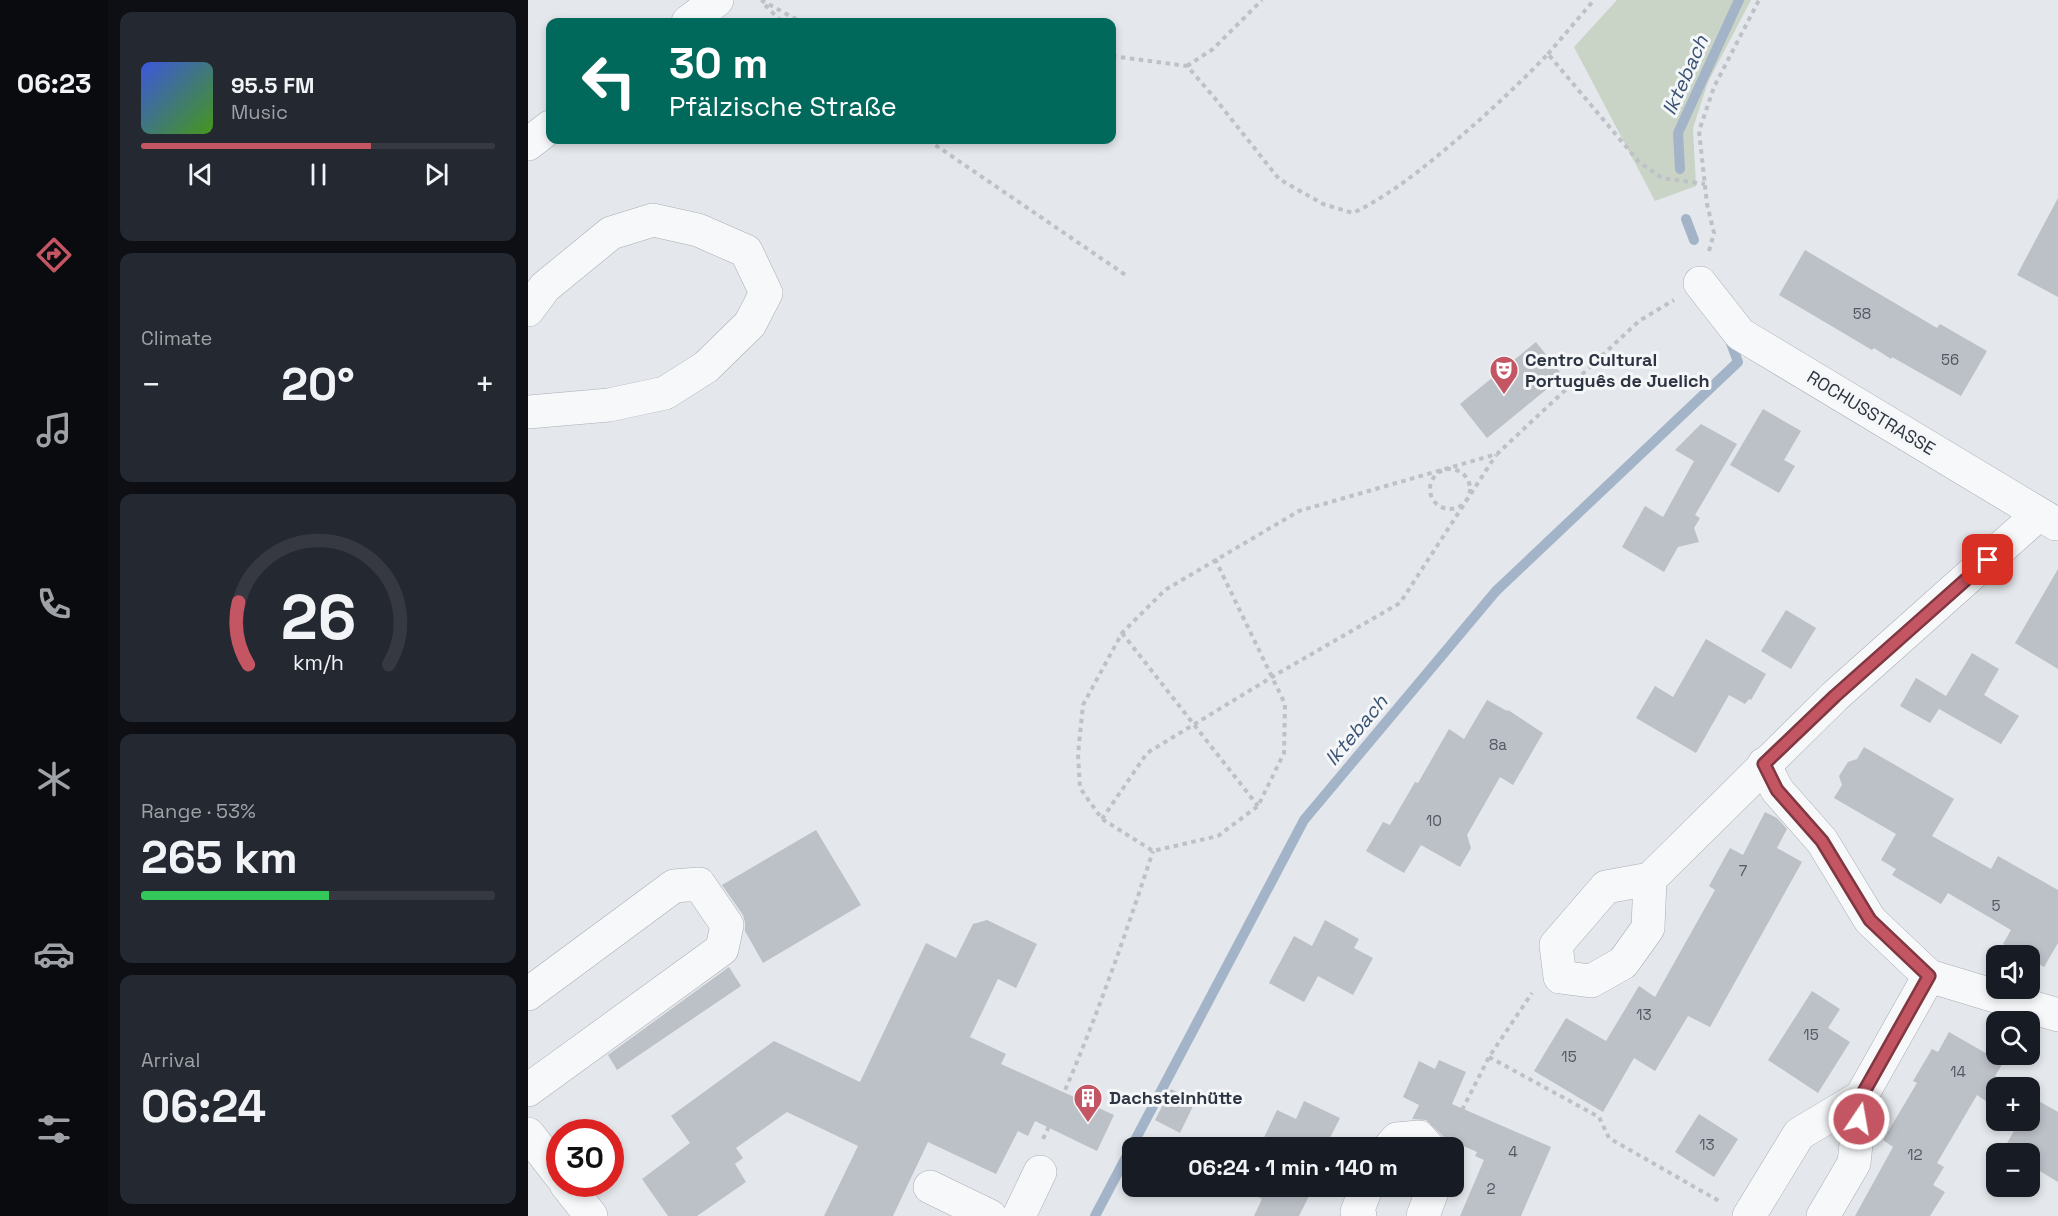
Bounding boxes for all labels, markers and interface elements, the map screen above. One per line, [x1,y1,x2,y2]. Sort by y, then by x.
water label: Iktebach [1656,30,1714,119]
text: 30 m [669,37,768,90]
icon: left [570,42,648,120]
text: 06:23 [17,66,91,101]
text: 95.5 FM [231,71,314,99]
text: Pfälzische Straße [669,89,897,124]
text: Music [231,99,288,125]
icon: previous [184,158,217,191]
icon: pause [302,158,335,191]
icon: next [420,158,453,191]
icon: directions [33,234,75,276]
house number: 58 [1853,304,1871,323]
text: Climate [141,325,212,351]
place label: Centro Cultural Português de Juelich [1525,348,1710,392]
house number: 56 [1941,350,1959,369]
theatre icon: Centro Cultural Português de Juelich [1488,354,1520,396]
text: 20° [281,356,355,413]
text: − [141,364,161,406]
text: + [475,364,495,406]
street label: ROCHUSSTRASSE [1803,365,1940,460]
icon: music [33,409,75,451]
pin [1962,534,2013,585]
icon: arrive [1971,543,2004,576]
text: 26 [280,578,356,657]
icon: phone [33,583,75,625]
text: km/h [292,649,344,676]
water label: Iktebach [1319,689,1394,771]
house number: 8a [1489,735,1507,754]
icon: climate [33,758,75,800]
text: Range · 53% [141,798,256,824]
house number: 10 [1426,811,1442,830]
text: 265 km [141,829,298,886]
house number: 7 [1739,861,1747,880]
house number: 5 [1992,896,2001,915]
icon: car [33,933,75,975]
map controls [1986,945,2040,1197]
button: sound [1986,945,2040,999]
house number: 13 [1636,1005,1652,1024]
button: search [1986,1011,2040,1065]
house number: 15 [1803,1025,1819,1044]
text: Arrival [141,1047,200,1073]
house number: 15 [1561,1047,1577,1066]
house number: 14 [1950,1062,1966,1081]
button: + [1986,1077,2040,1131]
text: 06:24 [141,1078,266,1135]
building icon: Dachsteinhütte [1072,1082,1104,1124]
place label: Dachsteinhütte [1109,1086,1243,1109]
position arrow [1827,1087,1891,1151]
icon: filters [33,1108,75,1150]
speed limit sign: 30 [546,1119,624,1197]
house number: 13 [1699,1135,1715,1154]
house number: 4 [1508,1142,1518,1161]
button: − [1986,1143,2040,1197]
house number: 12 [1907,1145,1923,1164]
text: 06:24 · 1 min · 140 m [1188,1153,1398,1181]
house number: 2 [1486,1179,1496,1198]

